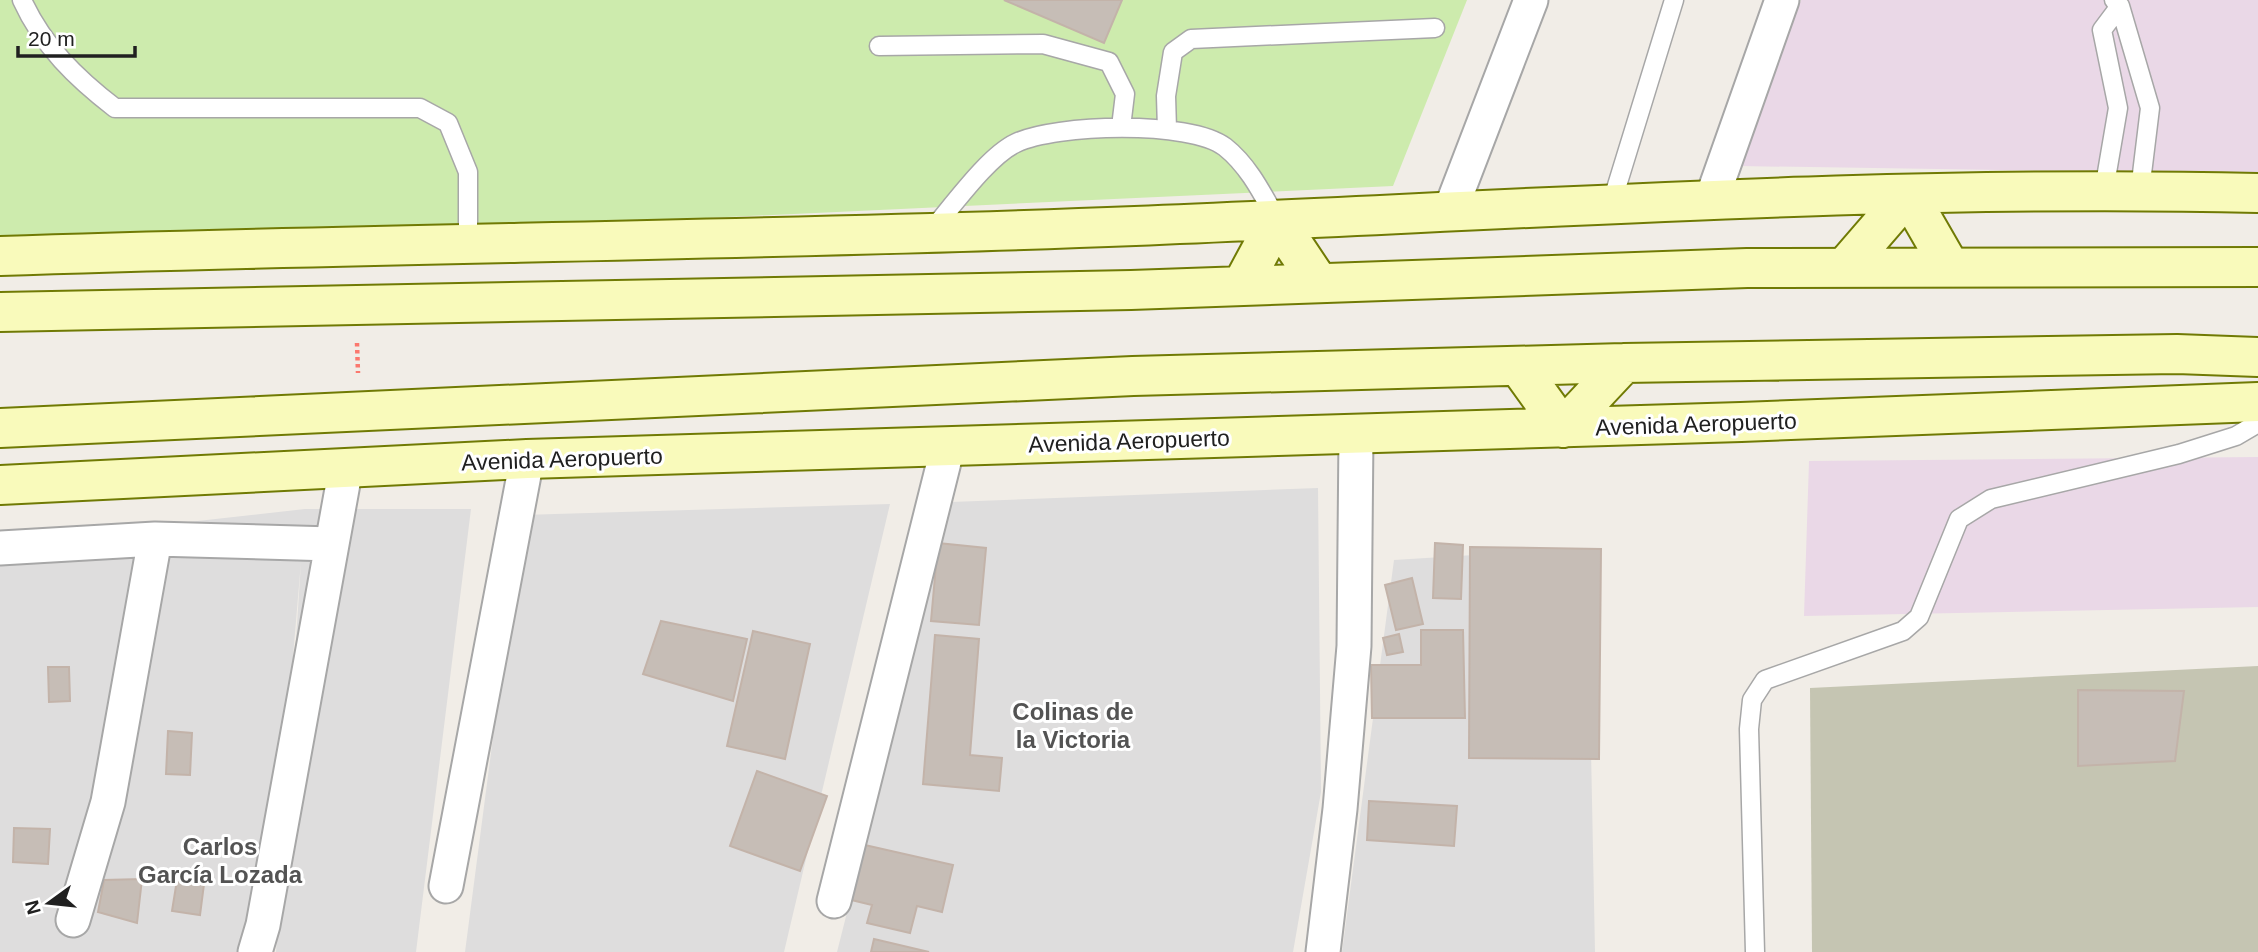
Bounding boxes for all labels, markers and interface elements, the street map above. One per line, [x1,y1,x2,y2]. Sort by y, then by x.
scale bar [18,14,135,58]
text: 20 m [28,27,75,50]
street label: Avenida Aeropuerto [1595,407,1797,441]
street label: Avenida Aeropuerto [1028,424,1230,458]
street label: Avenida Aeropuerto [461,442,663,476]
district label: Colinas de la Victoria [1012,698,1134,753]
district label: Carlos García Lozada [138,833,303,888]
north arrow [14,868,84,938]
text: N [21,898,45,917]

